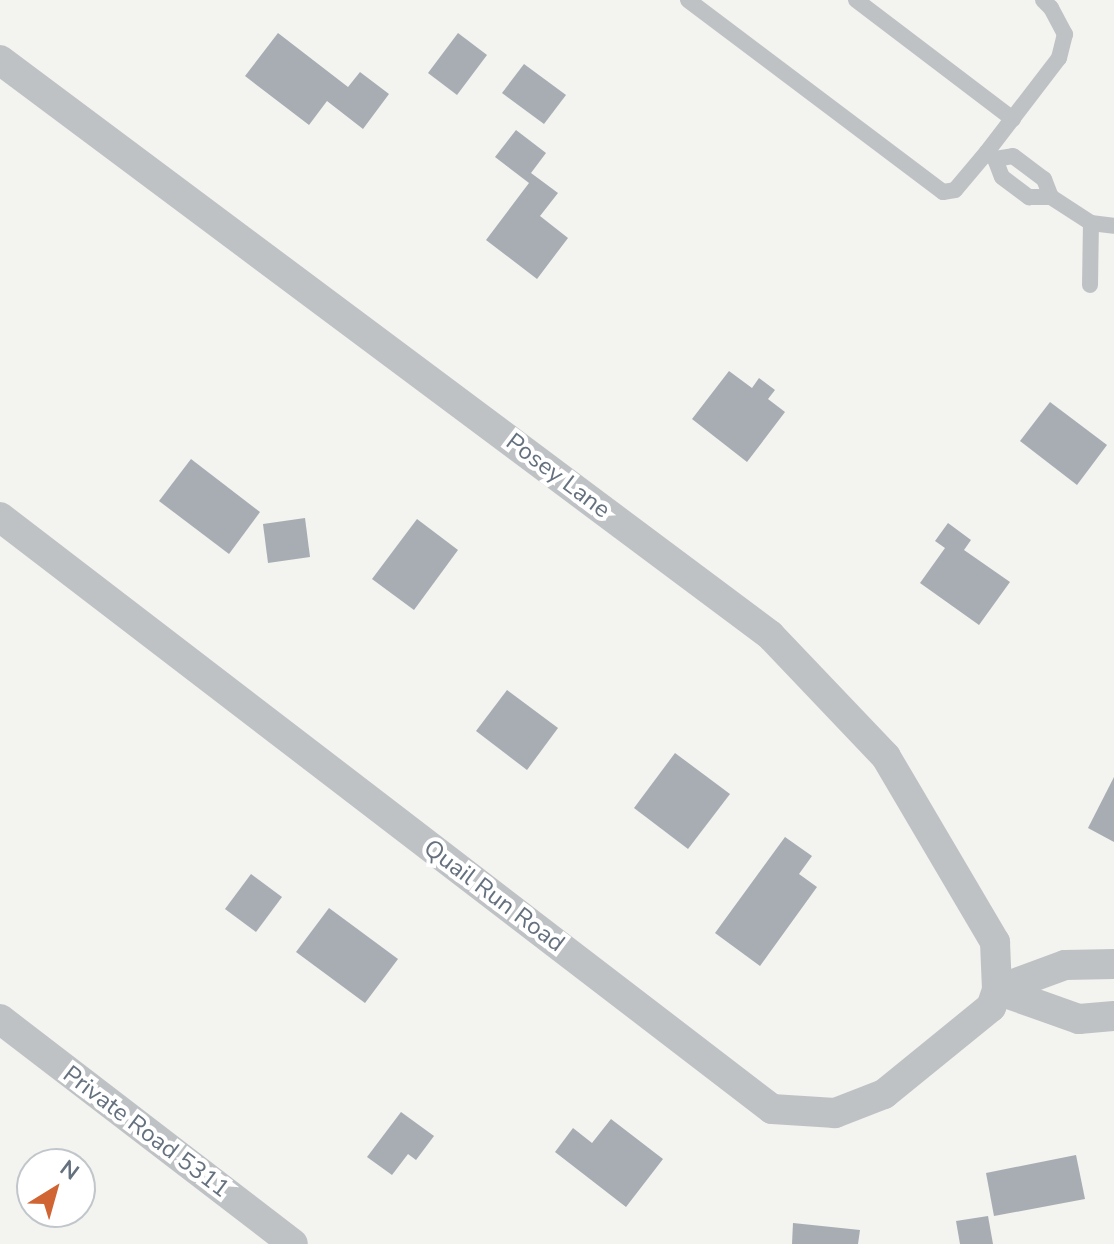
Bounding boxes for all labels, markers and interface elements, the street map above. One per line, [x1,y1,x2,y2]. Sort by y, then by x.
street label: Posey Lane [500,428,616,524]
street label: Quail Run Road [418,834,570,958]
street label: Private Road 5311 [57,1060,235,1204]
north arrow [16,1148,96,1228]
text: N [54,1153,85,1187]

